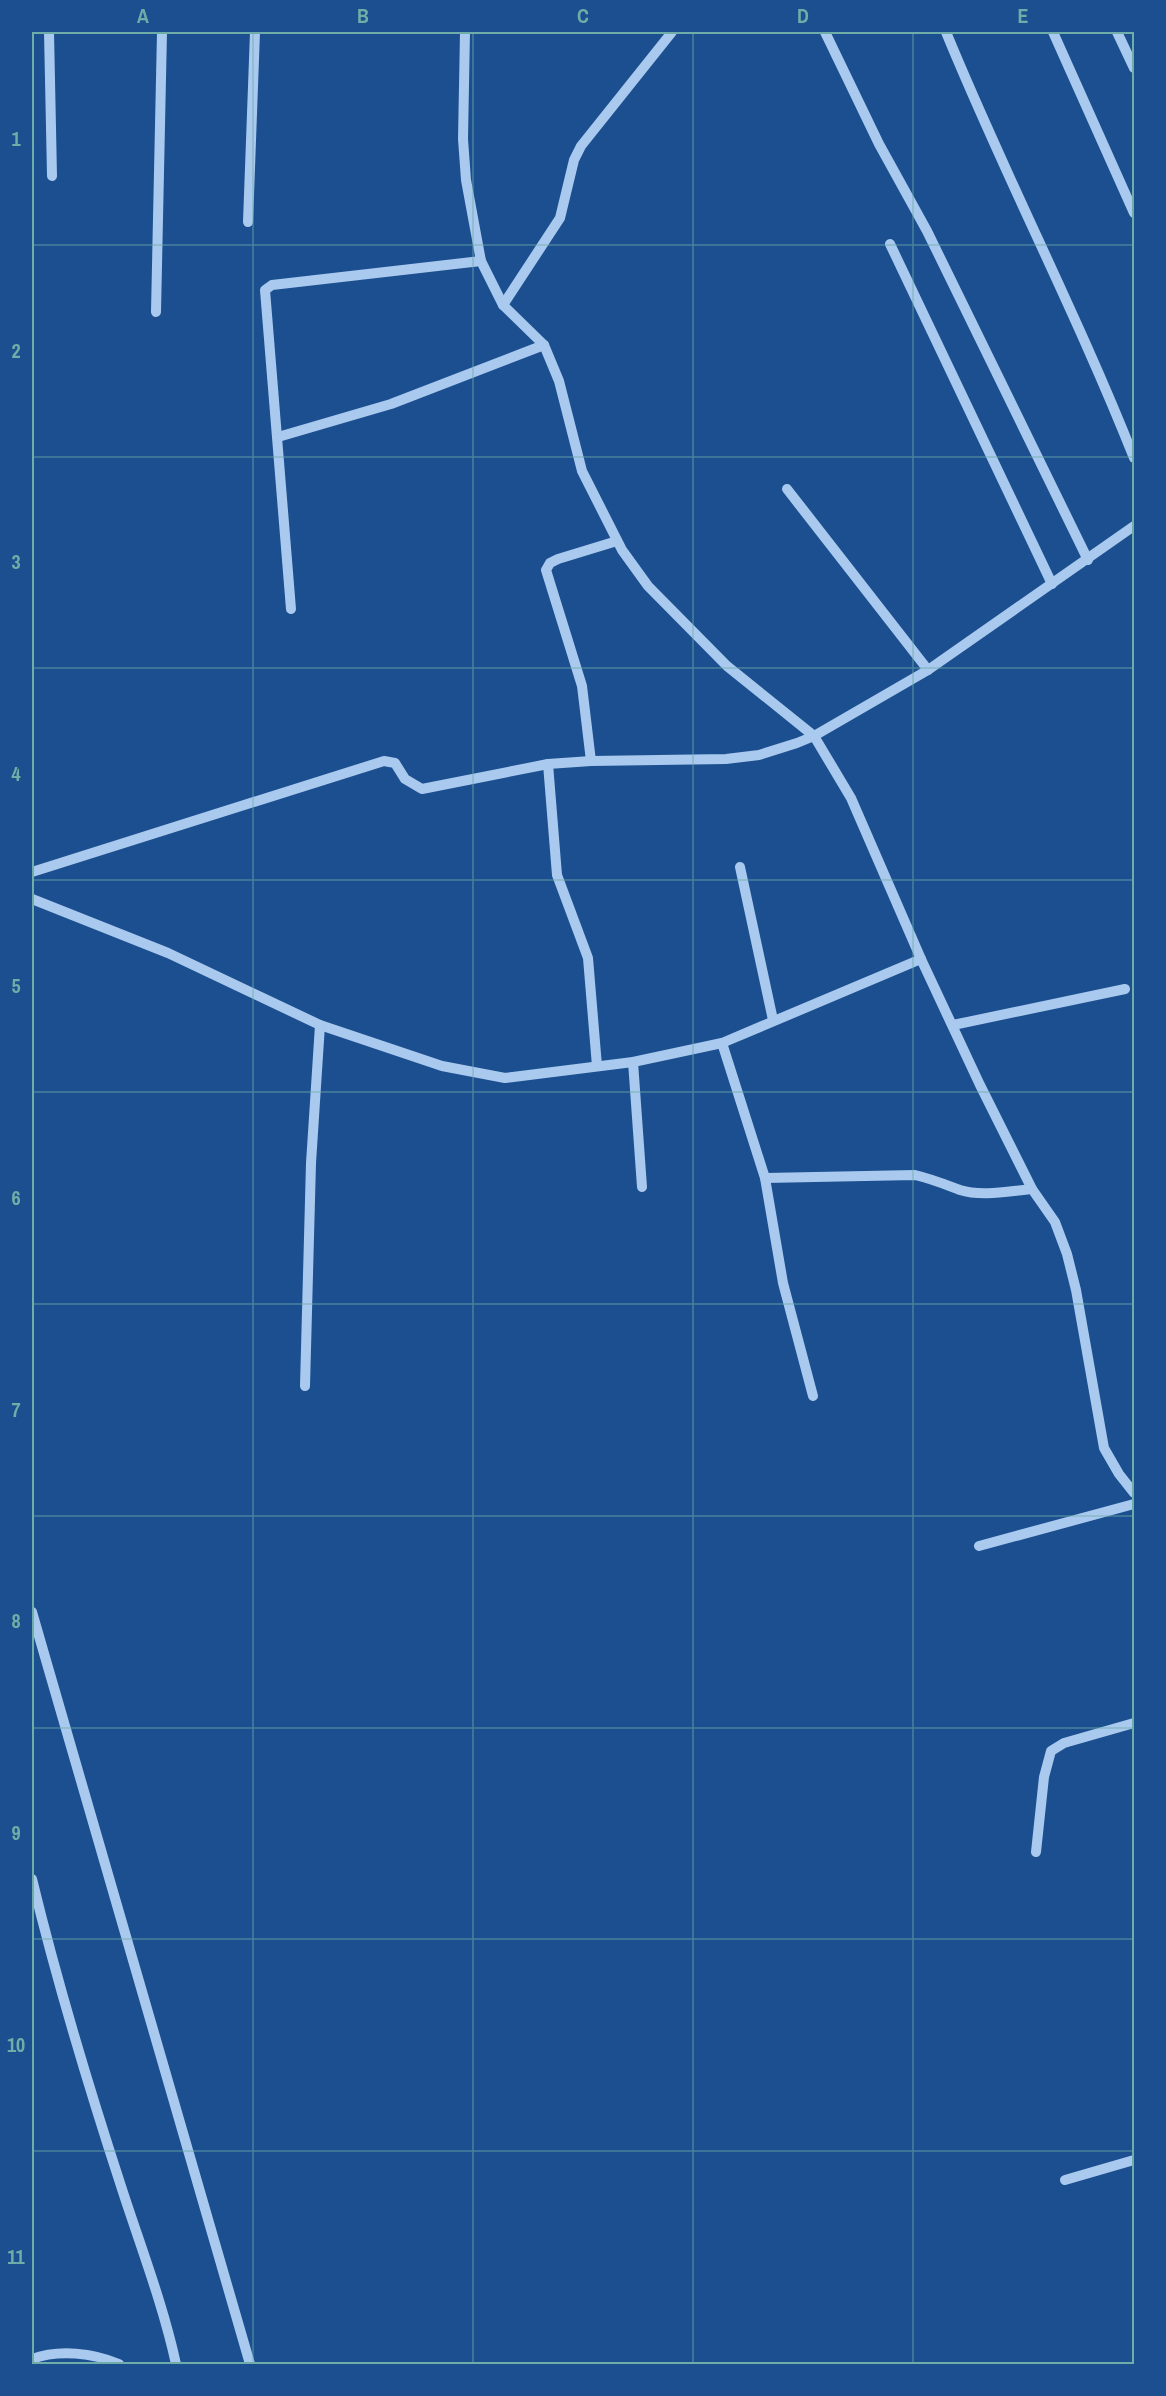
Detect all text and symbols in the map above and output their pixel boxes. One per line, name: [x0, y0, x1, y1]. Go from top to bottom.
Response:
text: A: [137, 2, 149, 29]
text: B: [357, 2, 369, 29]
text: C: [577, 2, 589, 29]
text: D: [797, 2, 809, 29]
text: E: [1018, 2, 1029, 29]
text: 1: [11, 125, 21, 152]
text: 2: [11, 337, 21, 364]
text: 3: [11, 548, 21, 575]
text: 4: [11, 760, 21, 787]
text: 5: [11, 972, 21, 999]
text: 6: [11, 1184, 21, 1211]
text: 7: [11, 1396, 21, 1423]
text: 8: [11, 1607, 21, 1634]
text: 9: [11, 1819, 21, 1846]
text: 10: [7, 2031, 25, 2058]
text: 11: [7, 2243, 26, 2270]

